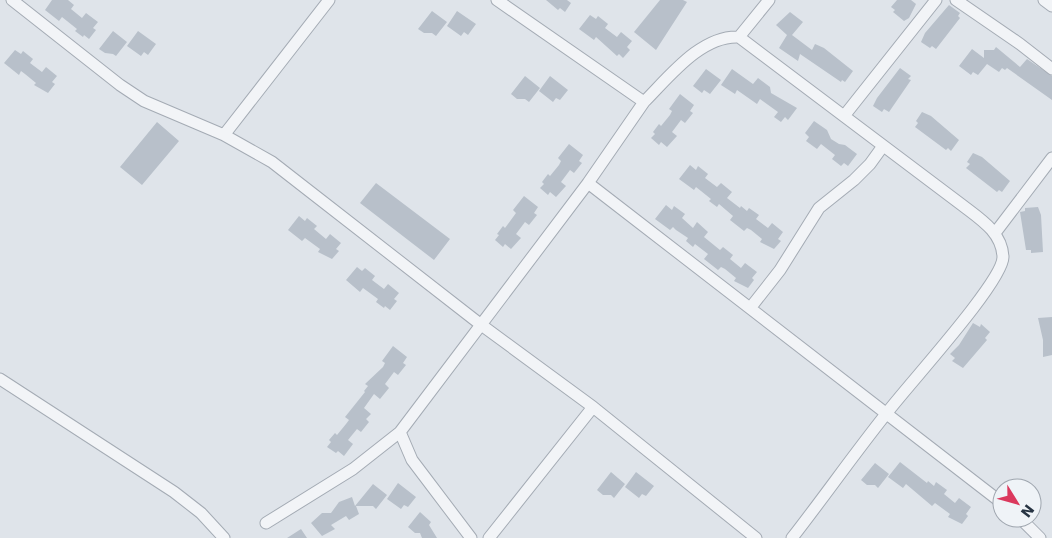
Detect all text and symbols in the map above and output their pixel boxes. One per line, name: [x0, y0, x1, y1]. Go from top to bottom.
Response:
north arrow: [992, 478, 1042, 528]
text: N: [1017, 501, 1037, 520]

